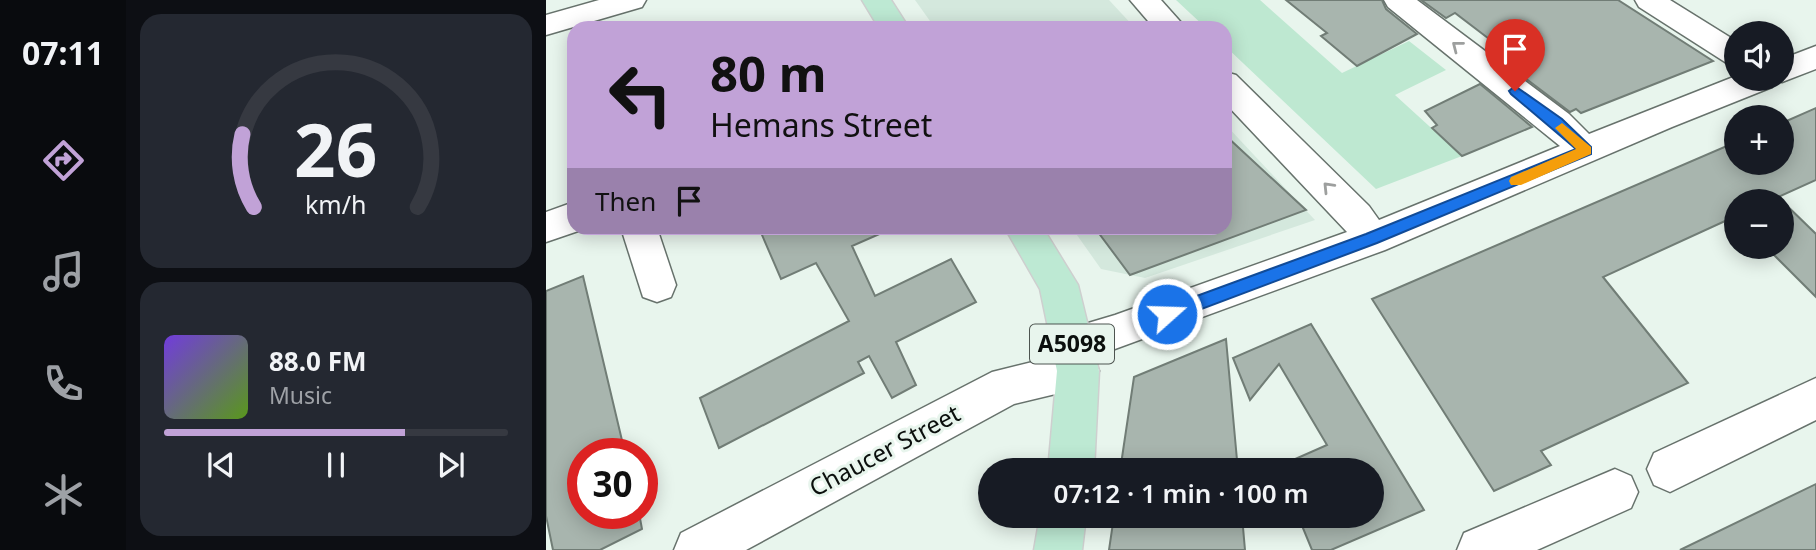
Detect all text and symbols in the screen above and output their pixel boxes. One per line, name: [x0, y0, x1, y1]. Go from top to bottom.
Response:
pin: [1485, 19, 1545, 91]
map controls: [1724, 21, 1794, 259]
button: sound: [1724, 21, 1794, 91]
icon: arrive: [1496, 30, 1534, 68]
text: 07:11: [22, 31, 104, 74]
text: 80 m: [710, 40, 827, 106]
one-way arrow: [1452, 42, 1465, 55]
icon: left: [595, 49, 686, 140]
text: 26: [294, 99, 378, 198]
text: Hemans Street: [710, 103, 932, 146]
button: +: [1724, 105, 1794, 175]
icon: directions: [39, 136, 88, 185]
icon: arrive: [670, 182, 708, 220]
text: Then: [595, 183, 656, 219]
one-way arrow: [1323, 183, 1336, 196]
text: km/h: [305, 187, 367, 221]
button: −: [1724, 189, 1794, 259]
icon: music: [39, 247, 88, 296]
position arrow: [1130, 277, 1204, 351]
road number: A5098: [1030, 324, 1114, 364]
text: 88.0 FM: [269, 343, 366, 379]
icon: phone: [39, 359, 88, 408]
text: Music: [269, 379, 332, 411]
street label: Chaucer Street: [803, 396, 966, 503]
speed limit sign: 30: [567, 438, 658, 529]
icon: previous: [202, 446, 240, 484]
icon: pause: [317, 446, 355, 484]
icon: next: [432, 446, 470, 484]
icon: climate: [39, 470, 88, 519]
text: 07:12 · 1 min · 100 m: [1054, 475, 1308, 511]

